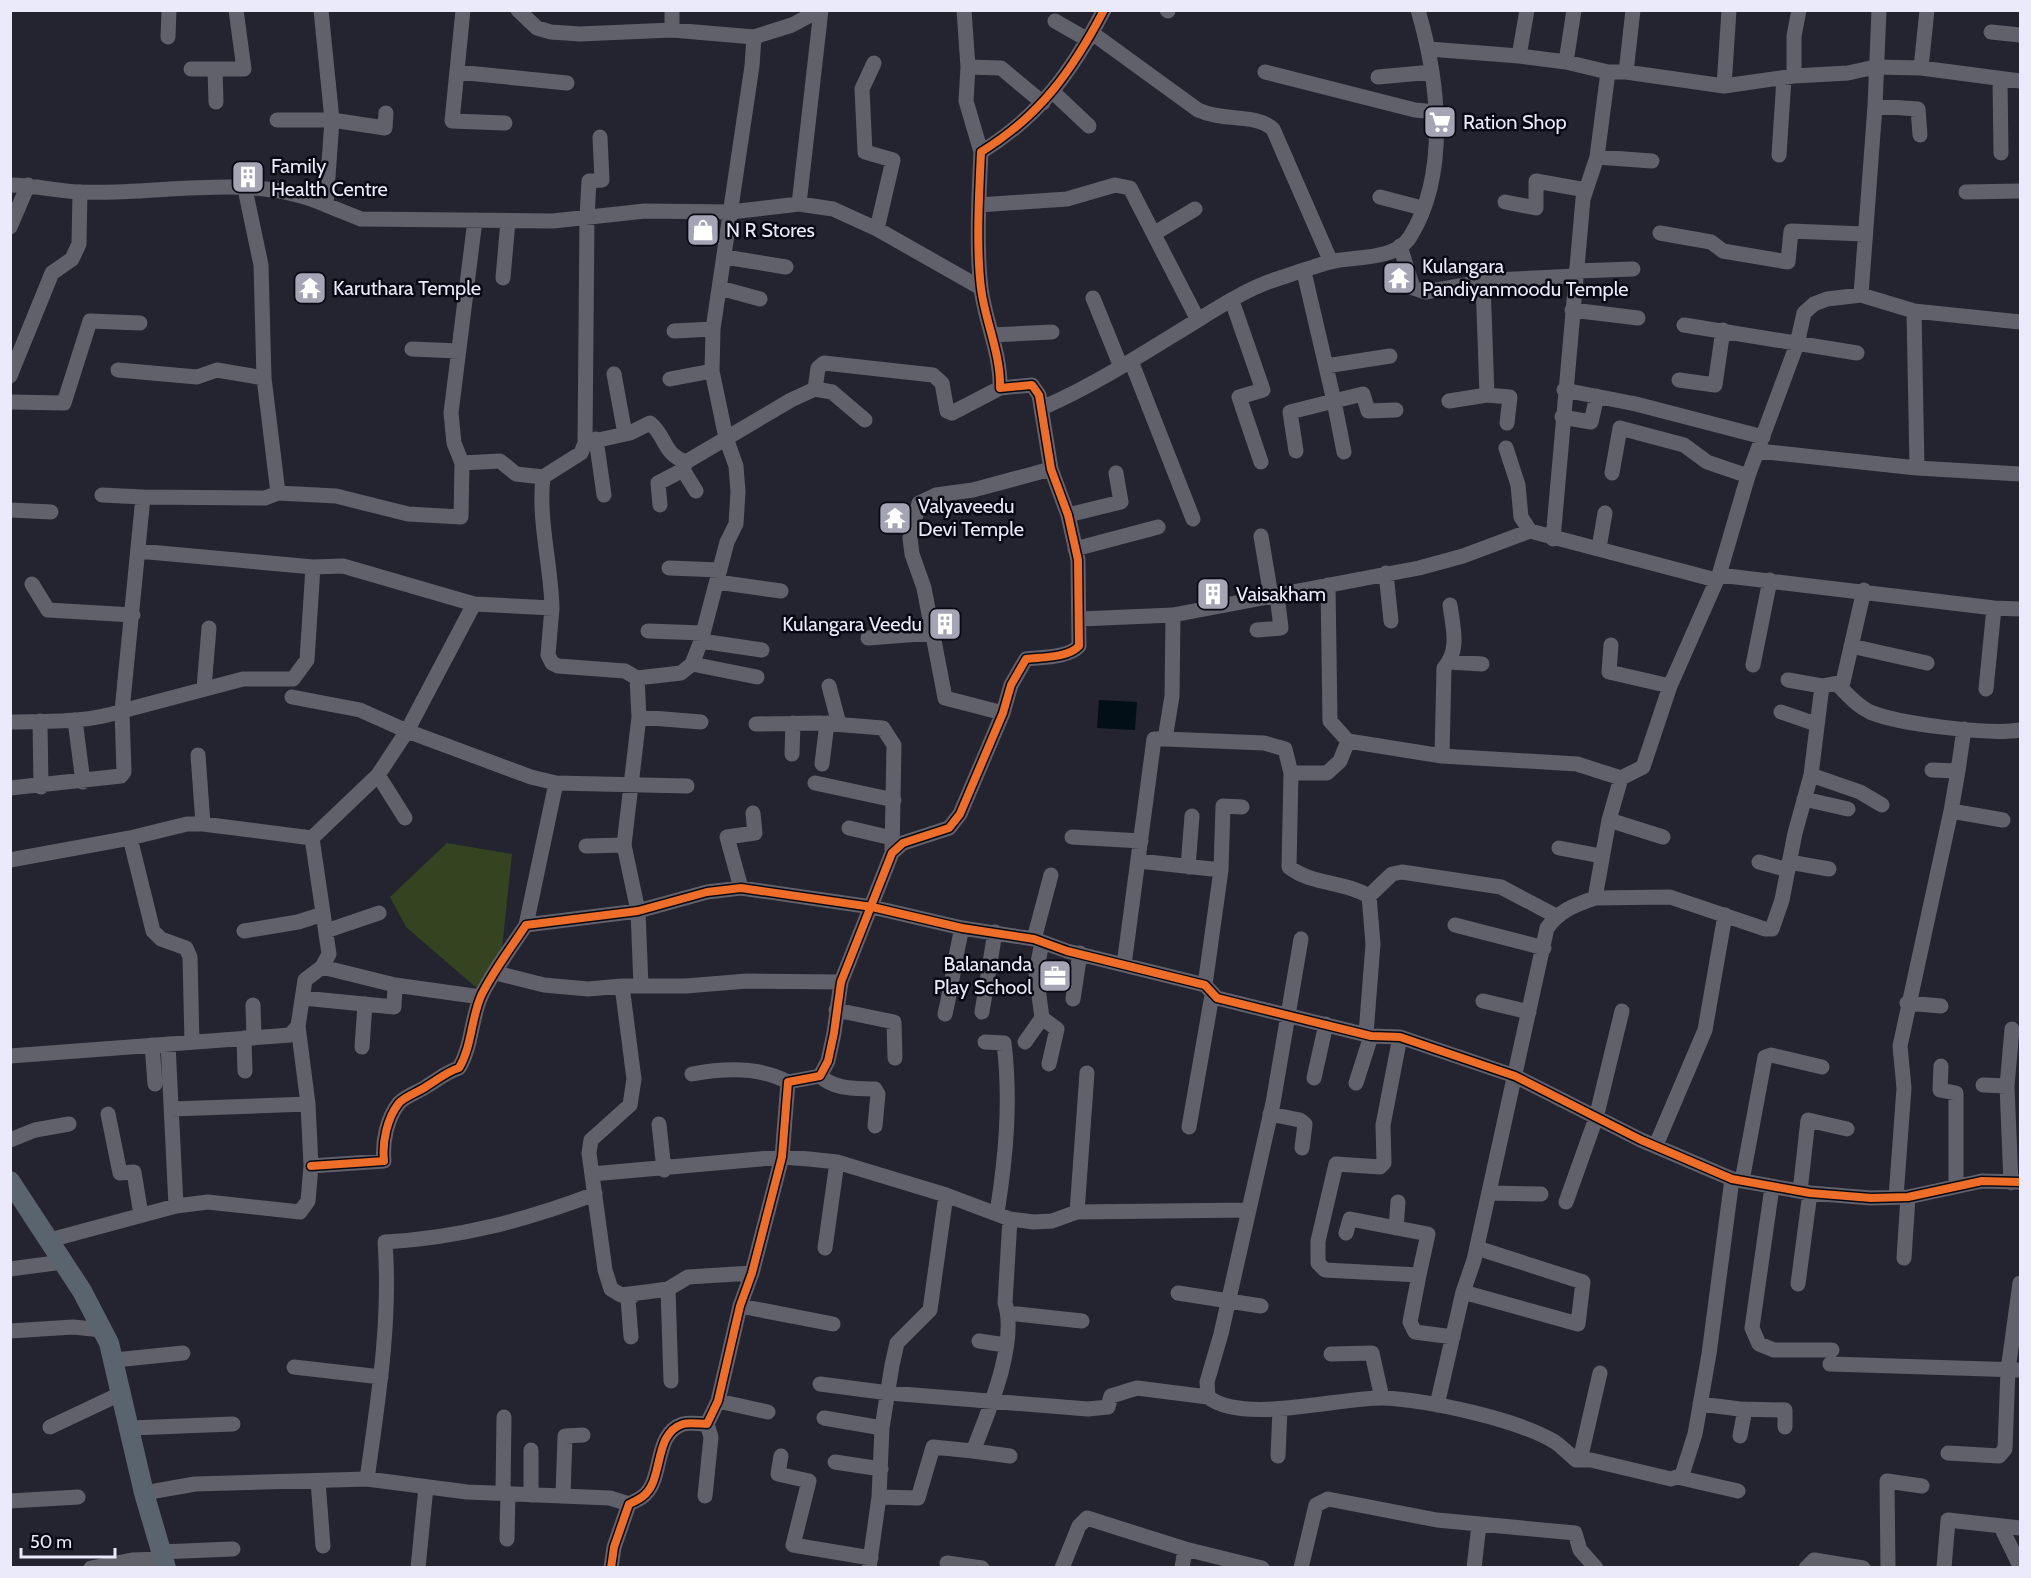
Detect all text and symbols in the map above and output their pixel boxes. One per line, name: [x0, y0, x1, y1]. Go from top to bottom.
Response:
supermarket icon: Ration Shop: [1422, 104, 1458, 140]
place label: Ration Shop: [1463, 110, 1567, 134]
place label: Family Health Centre: [271, 154, 388, 201]
building icon: Family Health Centre: [230, 159, 266, 195]
shop icon: N R Stores: [685, 212, 721, 248]
place label: N R Stores: [726, 218, 815, 242]
place label: Kulangara Pandiyanmoodu Temple: [1422, 254, 1629, 301]
temple icon: Kulangara Pandiyanmoodu Temple: [1381, 260, 1417, 296]
temple icon: Karuthara Temple: [292, 270, 328, 306]
place label: Karuthara Temple: [333, 276, 481, 300]
place label: Valyaveedu Devi Temple: [918, 494, 1024, 541]
temple icon: Valyaveedu Devi Temple: [877, 500, 913, 536]
building icon: Vaisakham: [1195, 576, 1231, 612]
place label: Vaisakham: [1236, 582, 1326, 606]
building icon: Kulangara Veedu: [927, 606, 963, 642]
place label: Kulangara Veedu: [782, 612, 922, 636]
place label: Balananda Play School: [934, 952, 1032, 999]
office icon: Balananda Play School: [1037, 958, 1073, 994]
scale bar: [21, 1521, 116, 1559]
text: 50 m: [30, 1531, 72, 1553]

